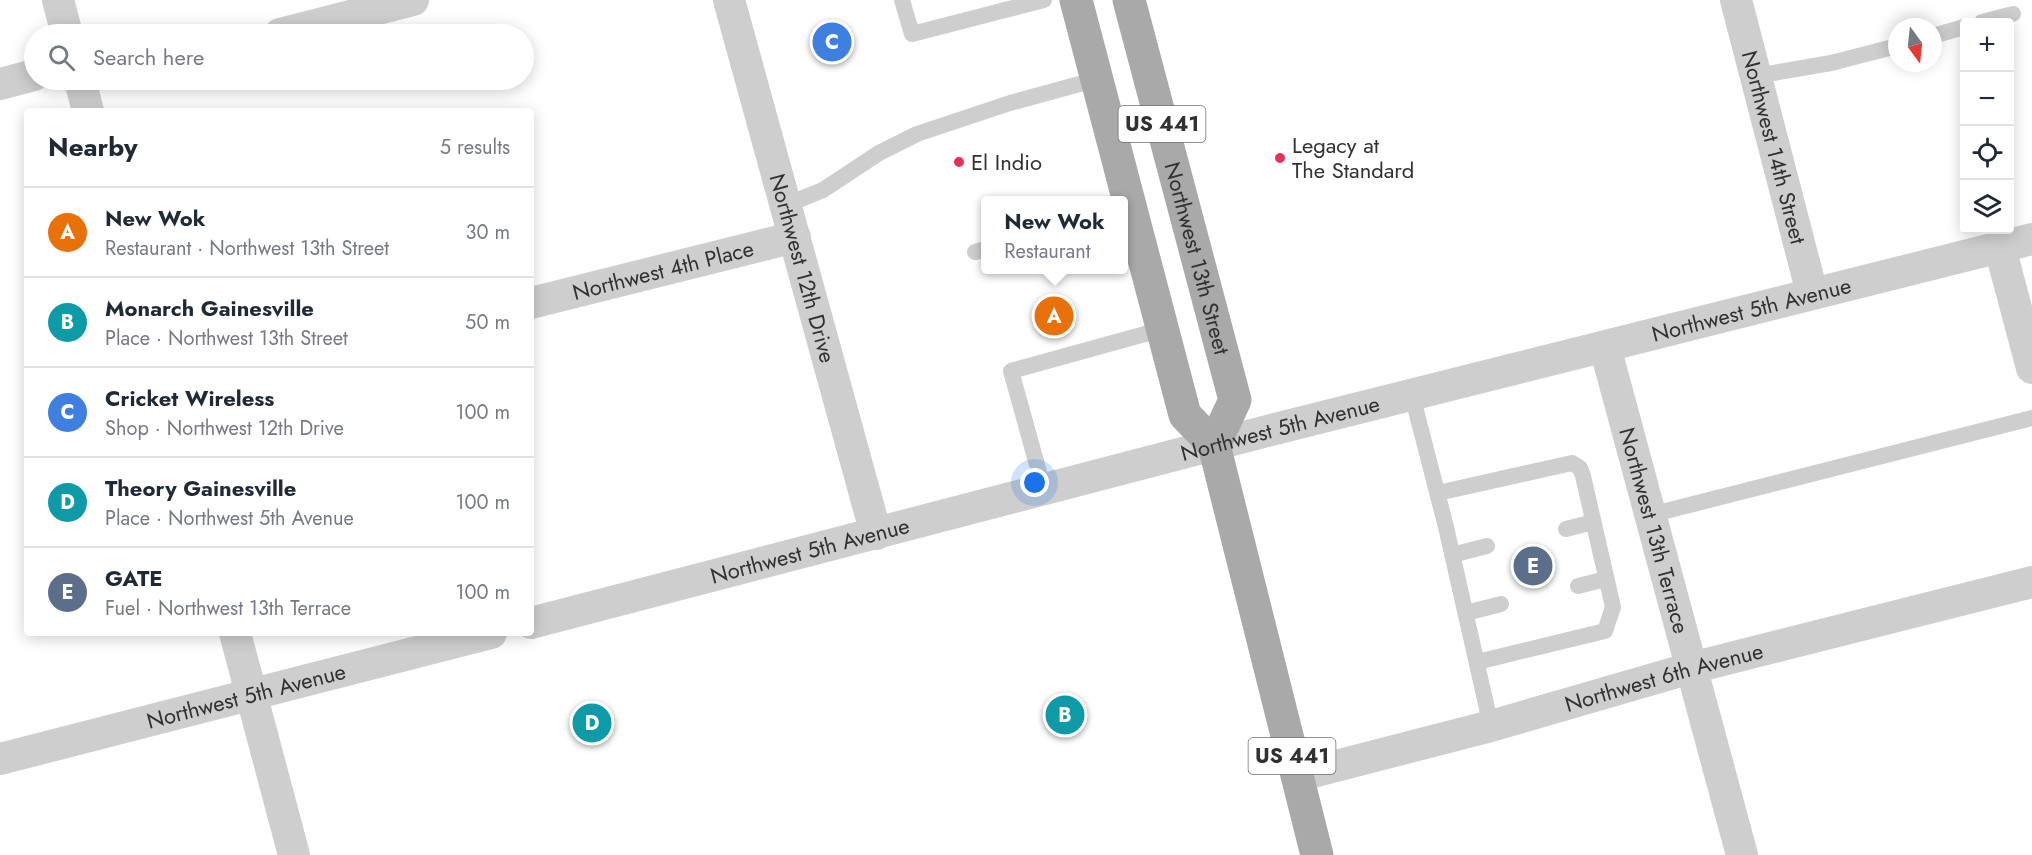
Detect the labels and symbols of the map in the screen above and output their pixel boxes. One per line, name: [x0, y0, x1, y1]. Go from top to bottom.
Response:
north arrow: [1888, 18, 1942, 72]
pin: C: [812, 20, 852, 64]
street label: Northwest 14th Street: [1734, 47, 1815, 248]
road number: US 441: [1118, 106, 1206, 142]
place label: Legacy at The Standard: [1292, 129, 1414, 186]
place label: El Indio: [971, 146, 1042, 178]
marker: Legacy at The Standard: [1273, 151, 1287, 165]
marker: El Indio: [952, 155, 966, 169]
street label: Northwest 13th Street: [1157, 158, 1238, 359]
street label: Northwest 12th Drive: [761, 170, 844, 366]
street label: Northwest 4th Place: [569, 232, 757, 308]
street label: Northwest 5th Avenue: [1648, 269, 1854, 350]
pin: A: [1034, 294, 1074, 338]
street label: Northwest 5th Avenue: [1177, 387, 1383, 469]
street label: Northwest 13th Terrace: [1611, 424, 1698, 637]
your location: [1020, 468, 1049, 497]
street label: Northwest 5th Avenue: [707, 509, 913, 592]
pin: E: [1514, 544, 1552, 588]
street label: Northwest 6th Avenue: [1561, 634, 1767, 720]
street label: Northwest 5th Avenue: [143, 655, 349, 737]
pin: B: [1046, 692, 1084, 738]
pin: D: [572, 700, 612, 746]
road number: US 441: [1248, 738, 1336, 774]

